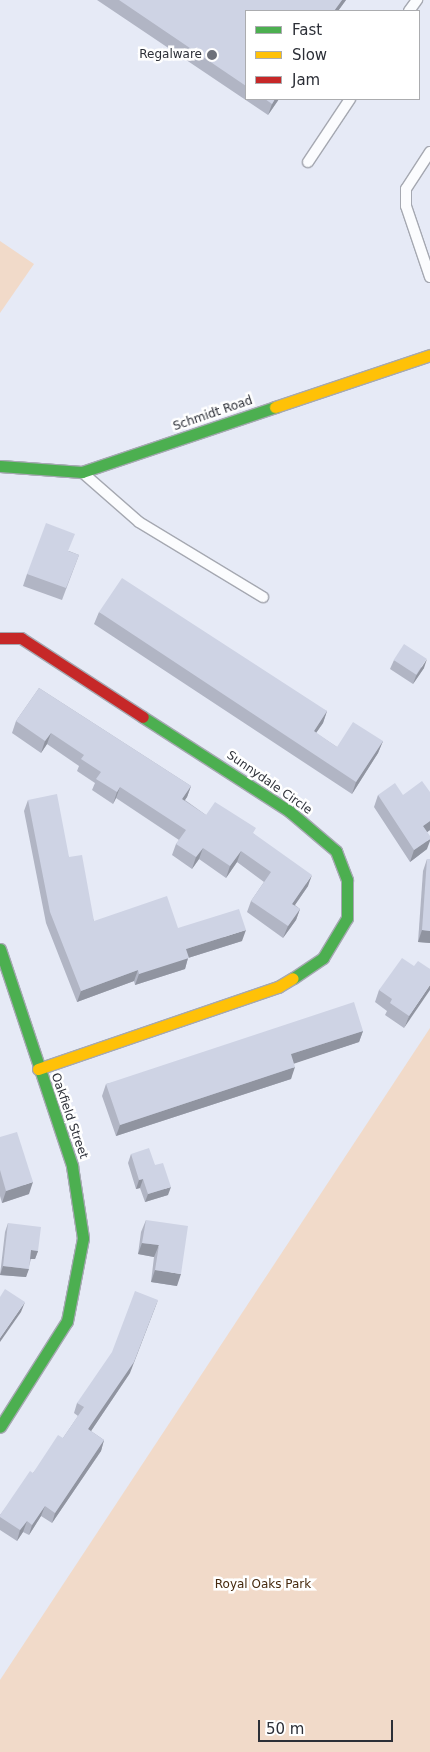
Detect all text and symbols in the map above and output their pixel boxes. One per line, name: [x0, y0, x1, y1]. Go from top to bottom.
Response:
legend: [245, 10, 420, 100]
text: Fast: [292, 21, 322, 39]
text: Slow: [292, 46, 327, 64]
place label: Regalware: [139, 48, 202, 62]
marker: Regalware: [206, 49, 218, 61]
text: Jam: [292, 71, 320, 89]
street label: Schmidt Road: [171, 394, 255, 434]
street label: Sunnydale Circle: [224, 748, 314, 818]
street label: Oakfield Street: [48, 1071, 90, 1161]
park label: Royal Oaks Park: [215, 1578, 311, 1592]
scale bar: [260, 1710, 395, 1742]
text: 50 m: [266, 1720, 304, 1738]

